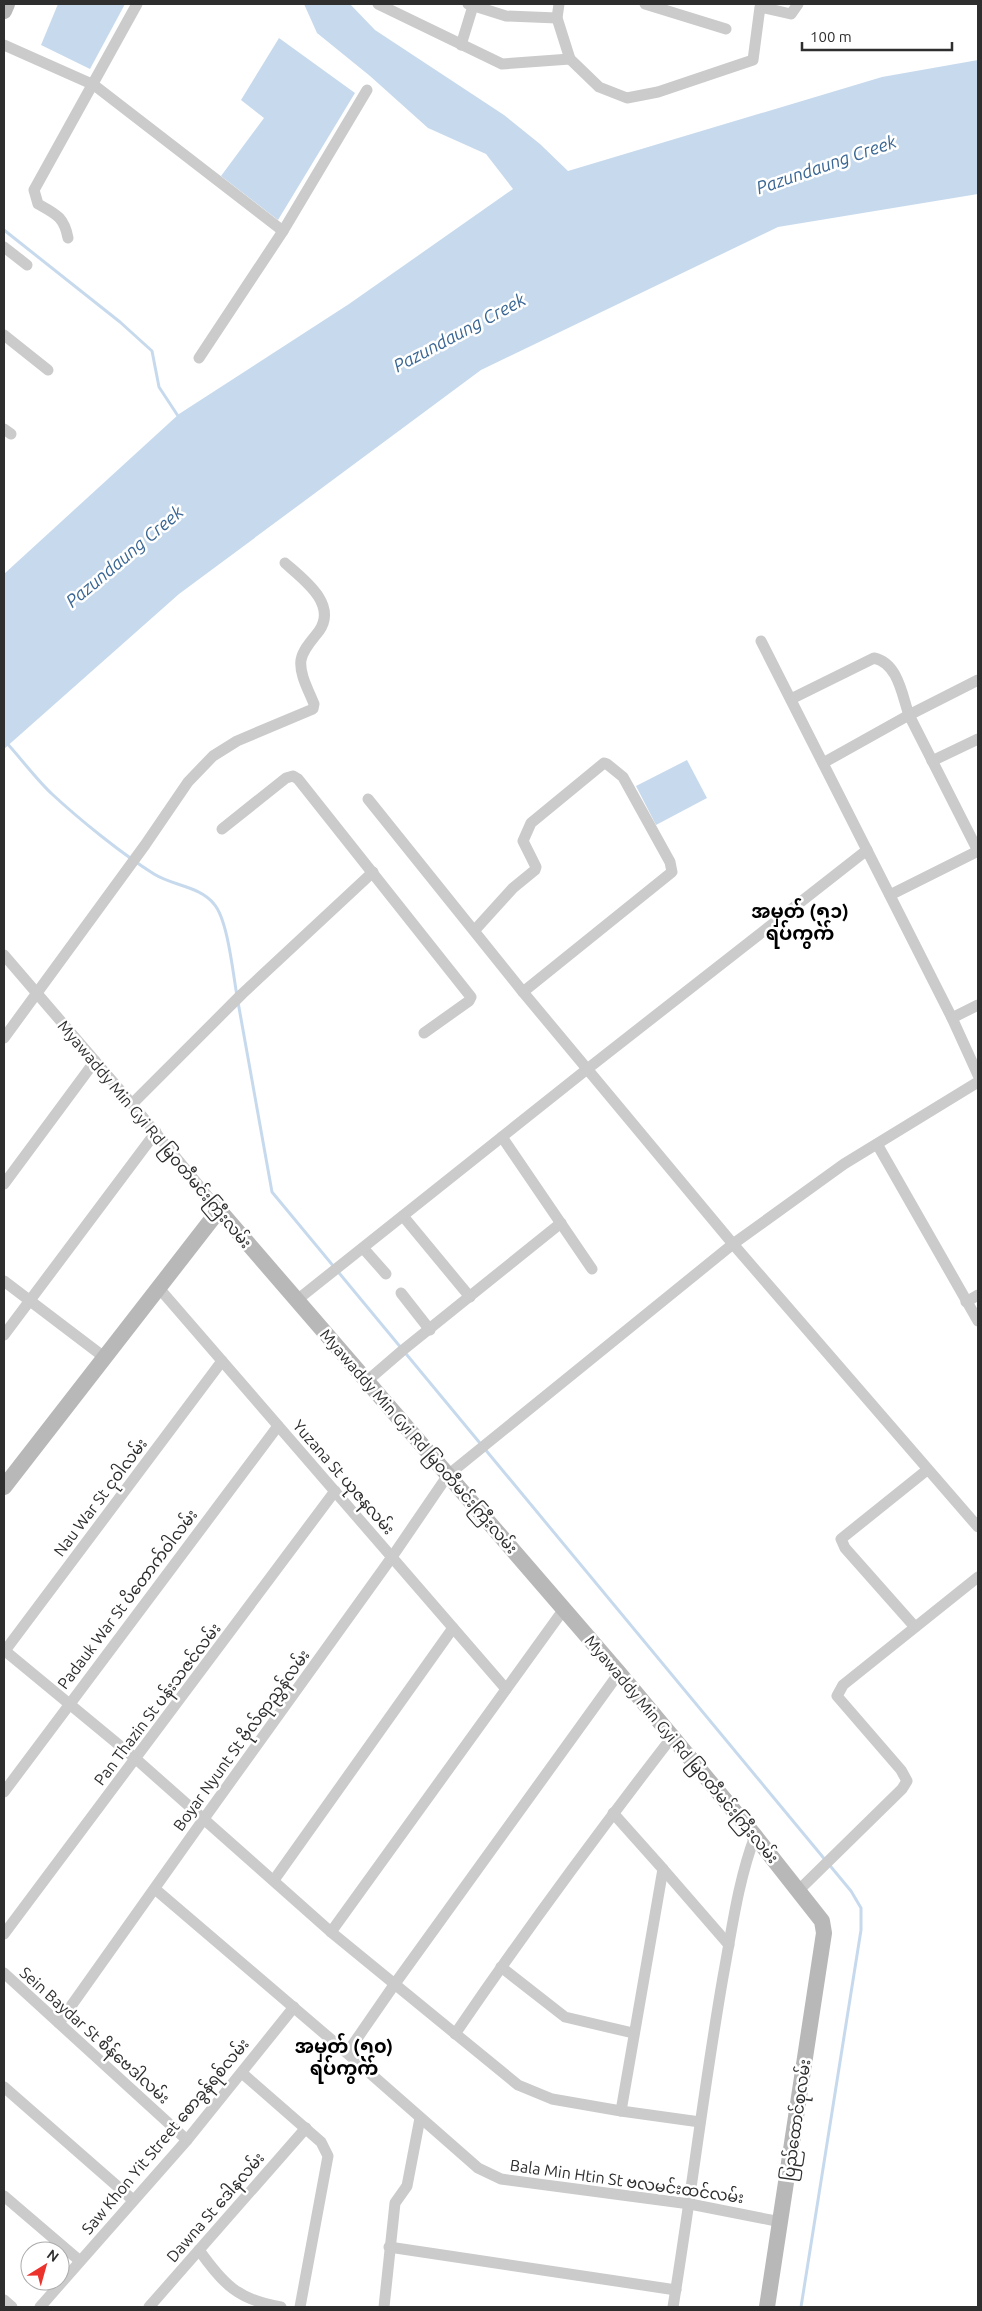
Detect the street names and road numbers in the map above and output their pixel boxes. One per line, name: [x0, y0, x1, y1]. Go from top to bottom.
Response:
street label: Myawaddy Min Gyi Rd မြဝတီမင်းကြီးလမ်း: [51, 1015, 257, 1255]
street label: Myawaddy Min Gyi Rd မြဝတီမင်းကြီးလမ်း: [313, 1324, 523, 1560]
street label: Yuzana St ယုဇနလမ်း: [285, 1415, 400, 1542]
street label: Nau War St ငုဝါလမ်း: [48, 1433, 155, 1563]
street label: Padauk War St ပိတောက်ဝါလမ်း: [52, 1504, 200, 1692]
street label: Pan Thazin St ပန်းသဇင်လမ်း: [89, 1618, 228, 1792]
street label: Myawaddy Min Gyi Rd မြဝတီမင်းကြီးလမ်း: [578, 1630, 784, 1870]
street label: Boyar Nyunt St ဗိုလ်ရာညွှန်လမ်း: [168, 1645, 318, 1837]
street label: Sein Baydar St စိန်ဗေဒါလမ်း: [13, 1962, 175, 2111]
street label: Saw Khon Yit Street စောခွန်ရစ်လမ်း: [76, 2033, 256, 2241]
street label: ပြည်ထောင်စုလမ်း: [777, 2058, 819, 2183]
street label: Dawna St ဒေါနလမ်း: [161, 2147, 271, 2269]
street label: Bala Min Htin St ဗလမင်းထင်လမ်း: [509, 2154, 745, 2206]

